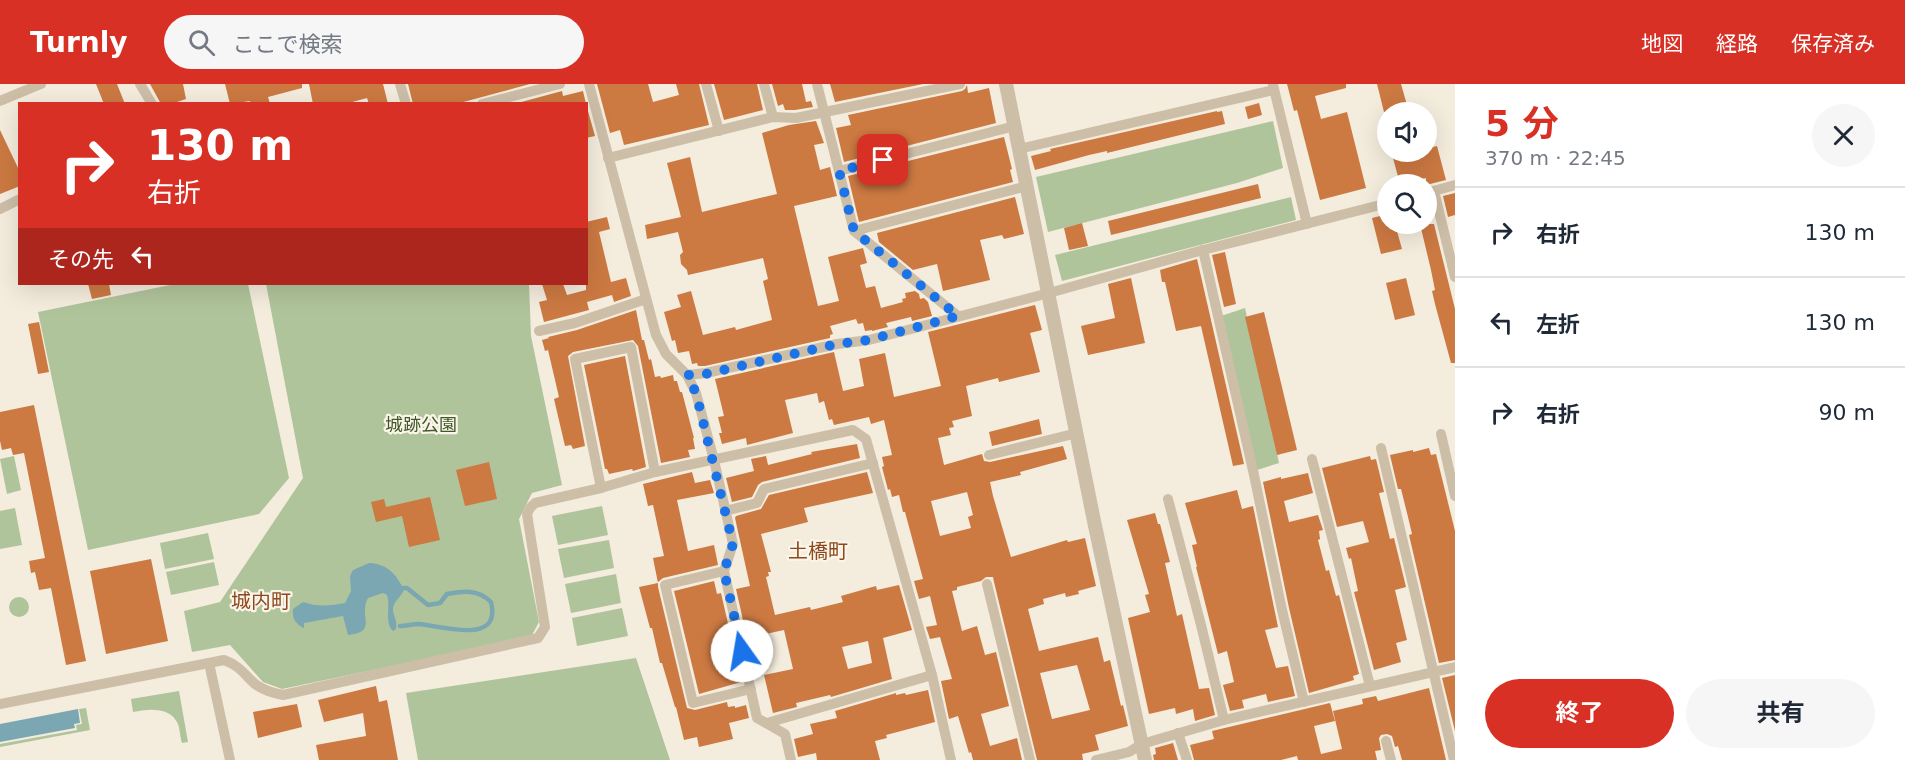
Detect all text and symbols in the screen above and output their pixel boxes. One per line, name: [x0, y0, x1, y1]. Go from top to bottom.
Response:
search box: [164, 15, 584, 69]
text: Turnly: [30, 26, 128, 59]
icon: search: [185, 26, 218, 59]
text: ここで検索: [233, 32, 343, 57]
text: 地図: [1641, 32, 1683, 56]
text: 経路: [1716, 32, 1758, 56]
text: 保存済み: [1791, 32, 1875, 56]
map controls: [1377, 102, 1437, 234]
button: sound: [1377, 102, 1437, 162]
text: 5 分: [1485, 103, 1559, 144]
button: close: [1812, 104, 1875, 167]
text: 130 m: [147, 121, 293, 170]
icon: right: [48, 126, 126, 204]
pin: [857, 134, 908, 185]
icon: arrive: [866, 143, 899, 176]
text: 370 m · 22:45: [1485, 146, 1626, 170]
button: search: [1377, 174, 1437, 234]
text: 右折: [147, 177, 201, 208]
icon: right: [1485, 216, 1518, 249]
text: 130 m: [1805, 220, 1875, 245]
text: 右折: [1536, 222, 1580, 247]
icon: left: [126, 240, 159, 273]
text: その先: [48, 247, 114, 272]
icon: left: [1485, 306, 1518, 339]
text: 130 m: [1805, 310, 1875, 335]
text: 左折: [1536, 312, 1580, 337]
icon: right: [1485, 396, 1518, 429]
text: 90 m: [1819, 400, 1875, 425]
text: 右折: [1536, 402, 1580, 427]
park label: 城跡公園: [385, 414, 457, 435]
district label: 土橋町: [788, 539, 848, 563]
district label: 城内町: [231, 589, 291, 613]
position arrow: [710, 619, 774, 683]
button: 終了: [1485, 679, 1674, 748]
button: 共有: [1686, 679, 1875, 748]

